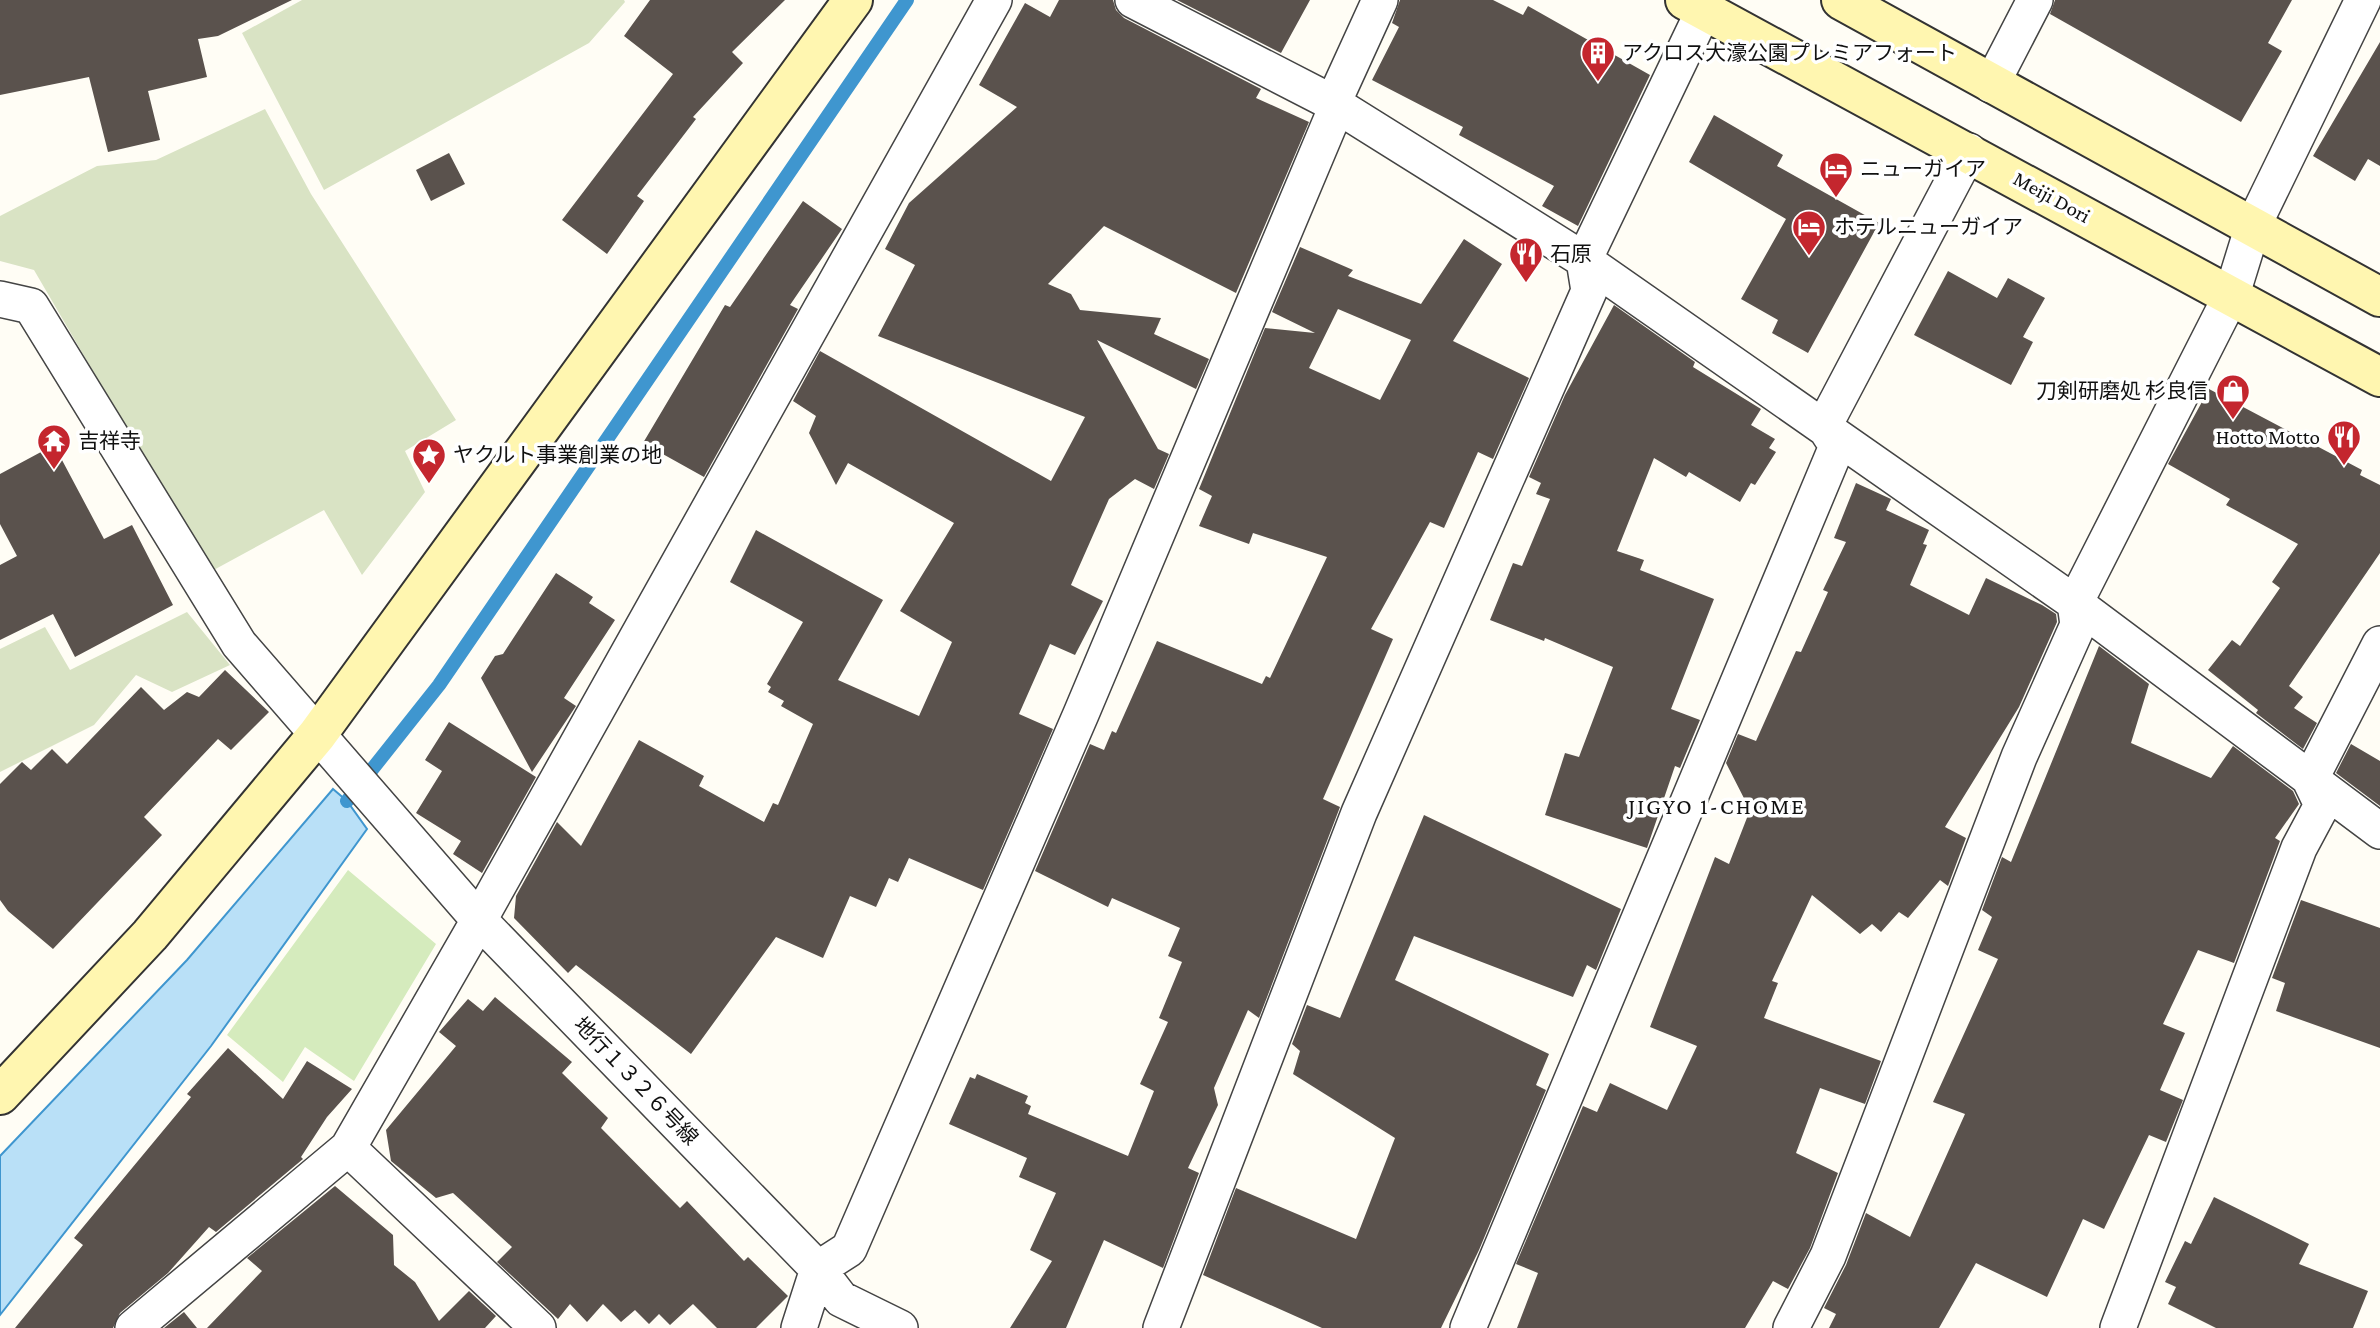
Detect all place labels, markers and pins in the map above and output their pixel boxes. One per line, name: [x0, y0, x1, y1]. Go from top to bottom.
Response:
building icon: アクロス大濠公園プレミアフォート: [1579, 34, 1617, 83]
place label: アクロス大濠公園プレミアフォート: [1622, 41, 1957, 65]
hotel icon: ニューガイア: [1817, 150, 1855, 199]
place label: ニューガイア: [1860, 157, 1986, 181]
hotel icon: ホテルニューガイア: [1790, 208, 1828, 257]
place label: ホテルニューガイア: [1834, 215, 2023, 239]
restaurant icon: 石原: [1507, 235, 1545, 284]
place label: 石原: [1550, 242, 1592, 266]
shop icon: 刀剣研磨処 杉良信: [2214, 372, 2252, 421]
place label: 刀剣研磨処 杉良信: [2036, 379, 2208, 403]
restaurant icon: Hotto Motto: [2325, 418, 2363, 467]
temple icon: 吉祥寺: [35, 422, 73, 471]
place label: Hotto Motto: [2216, 425, 2320, 449]
place label: 吉祥寺: [78, 429, 141, 453]
place icon: ヤクルト事業創業の地: [410, 436, 448, 485]
place label: ヤクルト事業創業の地: [453, 443, 662, 467]

